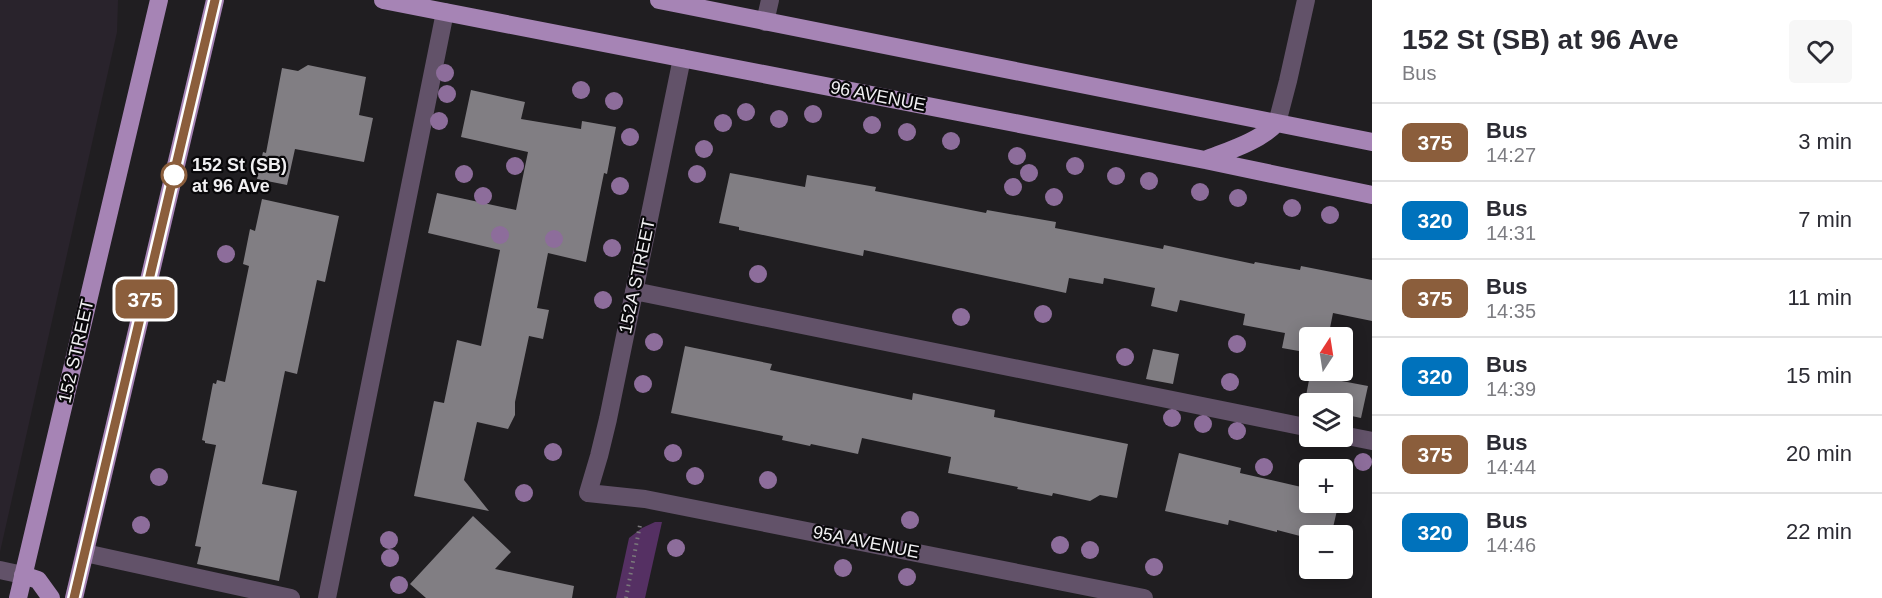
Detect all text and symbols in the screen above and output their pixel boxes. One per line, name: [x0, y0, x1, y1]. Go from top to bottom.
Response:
button: heart: [1789, 20, 1852, 83]
text: 152 St (SB) at 96 Ave: [1402, 24, 1679, 55]
text: Bus: [1402, 62, 1436, 84]
street label: 96 AVENUE: [829, 77, 927, 115]
text: Bus: [1486, 118, 1528, 143]
text: 3 min: [1798, 129, 1852, 154]
text: 375: [1417, 131, 1453, 154]
text: 14:27: [1486, 144, 1536, 166]
place label: 152 St (SB) at 96 Ave: [192, 155, 287, 196]
marker: 152 St (SB) at 96 Ave: [161, 162, 187, 188]
text: Bus: [1486, 196, 1528, 221]
text: 7 min: [1798, 207, 1852, 232]
text: 320: [1417, 209, 1453, 232]
street label: 152A STREET: [615, 217, 659, 335]
text: 14:31: [1486, 222, 1536, 244]
text: Bus: [1486, 274, 1528, 299]
line badge: 375: [110, 280, 180, 318]
text: 11 min: [1788, 285, 1852, 310]
text: 375: [1417, 287, 1453, 310]
text: 375: [127, 288, 163, 311]
street label: 152 STREET: [54, 297, 98, 405]
text: 14:35: [1486, 300, 1536, 322]
north arrow: [1299, 327, 1353, 381]
map controls: [1299, 327, 1353, 579]
text: Bus: [1486, 352, 1528, 377]
text: 15 min: [1786, 363, 1852, 388]
text: 320: [1417, 365, 1453, 388]
text: 14:39: [1486, 378, 1536, 400]
button: layers: [1299, 393, 1353, 447]
text: Bus: [1486, 430, 1528, 455]
text: 20 min: [1786, 441, 1852, 466]
text: 375: [1417, 443, 1453, 466]
text: 14:44: [1486, 456, 1536, 478]
button: +: [1299, 459, 1353, 513]
text: Bus: [1486, 508, 1528, 533]
text: 22 min: [1786, 519, 1852, 544]
text: 320: [1417, 521, 1453, 544]
street label: 95A AVENUE: [811, 522, 921, 562]
button: −: [1299, 525, 1353, 579]
text: 14:46: [1486, 534, 1536, 556]

